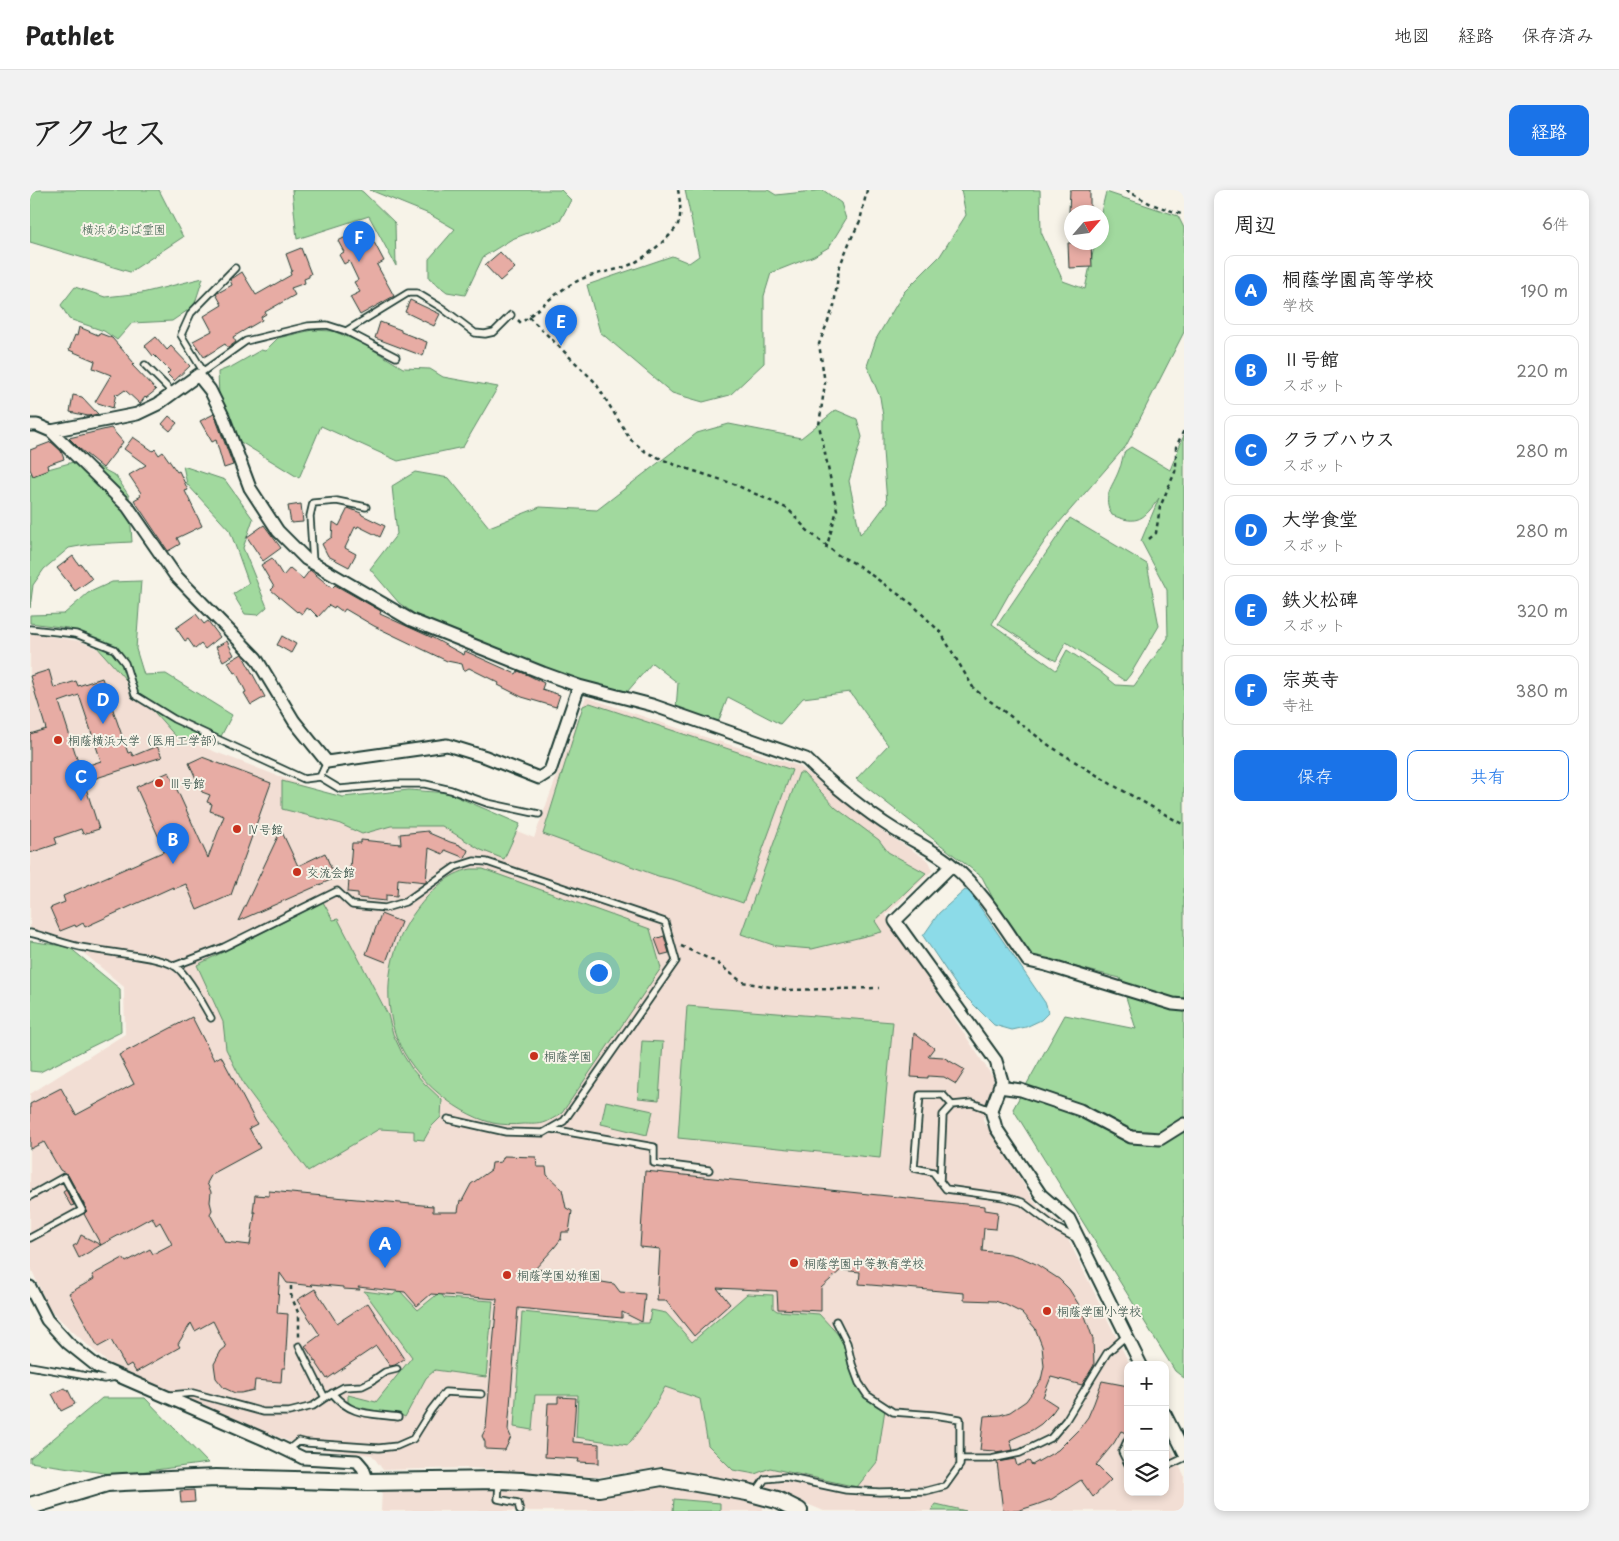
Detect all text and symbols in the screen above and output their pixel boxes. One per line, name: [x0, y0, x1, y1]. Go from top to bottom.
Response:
text: Pathlet: [25, 17, 115, 53]
text: 地図: [1394, 21, 1430, 48]
text: 経路: [1458, 21, 1494, 48]
text: 保存済み: [1522, 21, 1594, 48]
text: アクセス: [30, 104, 168, 157]
button: 経路: [1509, 105, 1589, 156]
north arrow: [1064, 205, 1109, 250]
text: 周辺: [1234, 207, 1276, 239]
text: 6件: [1542, 211, 1569, 235]
park label: 横浜あおば霊園: [82, 220, 166, 238]
pin: F: [343, 221, 375, 262]
text: 桐蔭学園高等学校: [1282, 264, 1434, 292]
text: A: [1245, 278, 1257, 302]
text: 190 m: [1520, 278, 1568, 302]
text: 学校: [1282, 292, 1314, 316]
pin: E: [545, 305, 577, 346]
text: Ⅱ号館: [1282, 344, 1339, 372]
text: B: [1246, 358, 1256, 382]
text: 220 m: [1517, 358, 1568, 382]
text: スポット: [1282, 372, 1346, 396]
text: クラブハウス: [1282, 424, 1395, 452]
text: C: [1245, 438, 1257, 462]
text: 280 m: [1516, 438, 1568, 462]
text: スポット: [1282, 452, 1346, 476]
text: 大学食堂: [1282, 504, 1358, 532]
text: D: [1245, 518, 1257, 542]
text: 280 m: [1516, 518, 1568, 542]
text: スポット: [1282, 532, 1346, 556]
text: 鉄火松碑: [1282, 584, 1358, 612]
text: E: [1246, 598, 1256, 622]
text: 320 m: [1517, 598, 1568, 622]
text: スポット: [1282, 612, 1346, 636]
text: 宗英寺: [1282, 664, 1339, 692]
text: F: [1246, 678, 1256, 702]
text: 380 m: [1516, 678, 1568, 702]
pin: D: [87, 683, 119, 724]
text: 寺社: [1282, 692, 1314, 716]
place label: 桐蔭横浜大学（医用工学部）: [68, 731, 224, 749]
marker: 桐蔭横浜大学（医用工学部）: [52, 734, 64, 746]
button: 保存: [1234, 750, 1397, 801]
button: 共有: [1407, 750, 1569, 801]
pin: C: [65, 760, 97, 801]
place label: Ⅲ号館: [169, 774, 205, 792]
marker: Ⅲ号館: [153, 777, 165, 789]
place label: Ⅳ号館: [247, 820, 283, 838]
pin: B: [157, 823, 189, 864]
marker: Ⅳ号館: [231, 823, 243, 835]
place label: 交流会館: [307, 863, 355, 881]
marker: 交流会館: [291, 866, 303, 878]
your location: [586, 960, 612, 986]
place label: 桐蔭学園: [544, 1047, 592, 1065]
marker: 桐蔭学園: [528, 1050, 540, 1062]
pin: A: [369, 1227, 401, 1268]
place label: 桐蔭学園中等教育学校: [804, 1254, 924, 1272]
marker: 桐蔭学園中等教育学校: [788, 1257, 800, 1269]
place label: 桐蔭学園幼稚園: [517, 1266, 601, 1284]
marker: 桐蔭学園幼稚園: [501, 1269, 513, 1281]
place label: 桐蔭学園小学校: [1057, 1302, 1141, 1320]
marker: 桐蔭学園小学校: [1041, 1305, 1053, 1317]
map controls: [1124, 1361, 1169, 1496]
button: +: [1124, 1361, 1169, 1406]
button: −: [1124, 1406, 1169, 1451]
button: layers: [1124, 1451, 1169, 1496]

